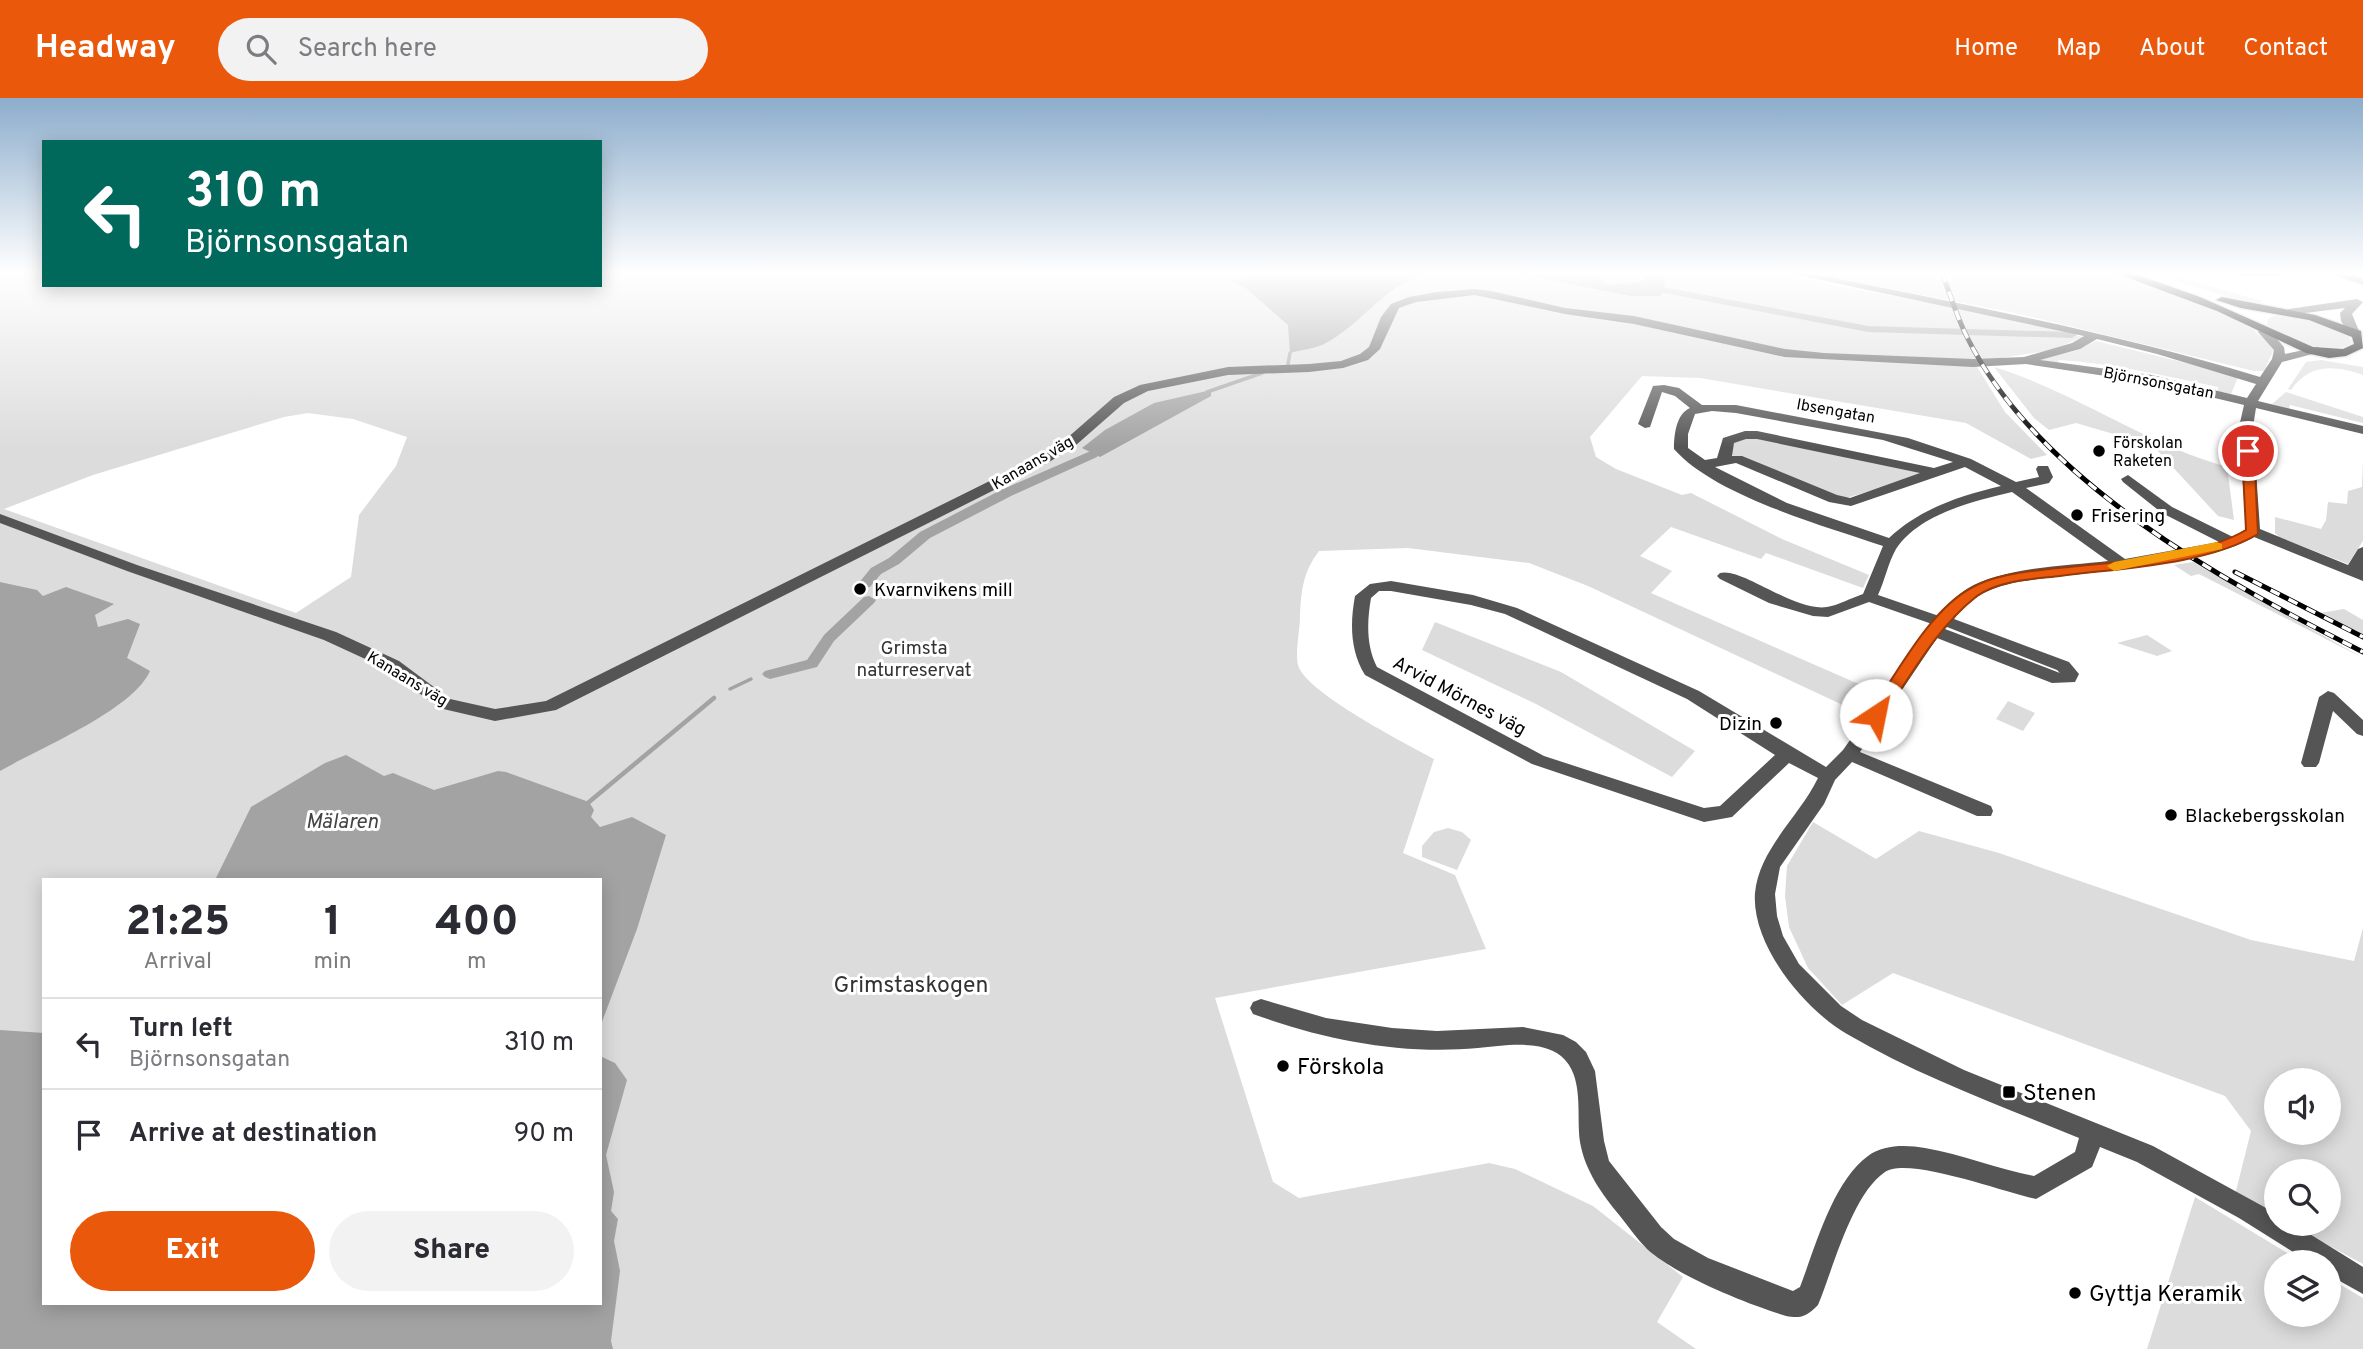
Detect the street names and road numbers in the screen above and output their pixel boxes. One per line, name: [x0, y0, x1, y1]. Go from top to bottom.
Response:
street label: Björnsonsgatan: [2102, 363, 2216, 404]
street label: Ibsengatan: [1795, 395, 1877, 429]
street label: Kanaans väg: [989, 432, 1077, 495]
street label: Kanaans väg: [363, 648, 451, 712]
street label: Arvid Mörnes väg: [1388, 651, 1530, 742]

